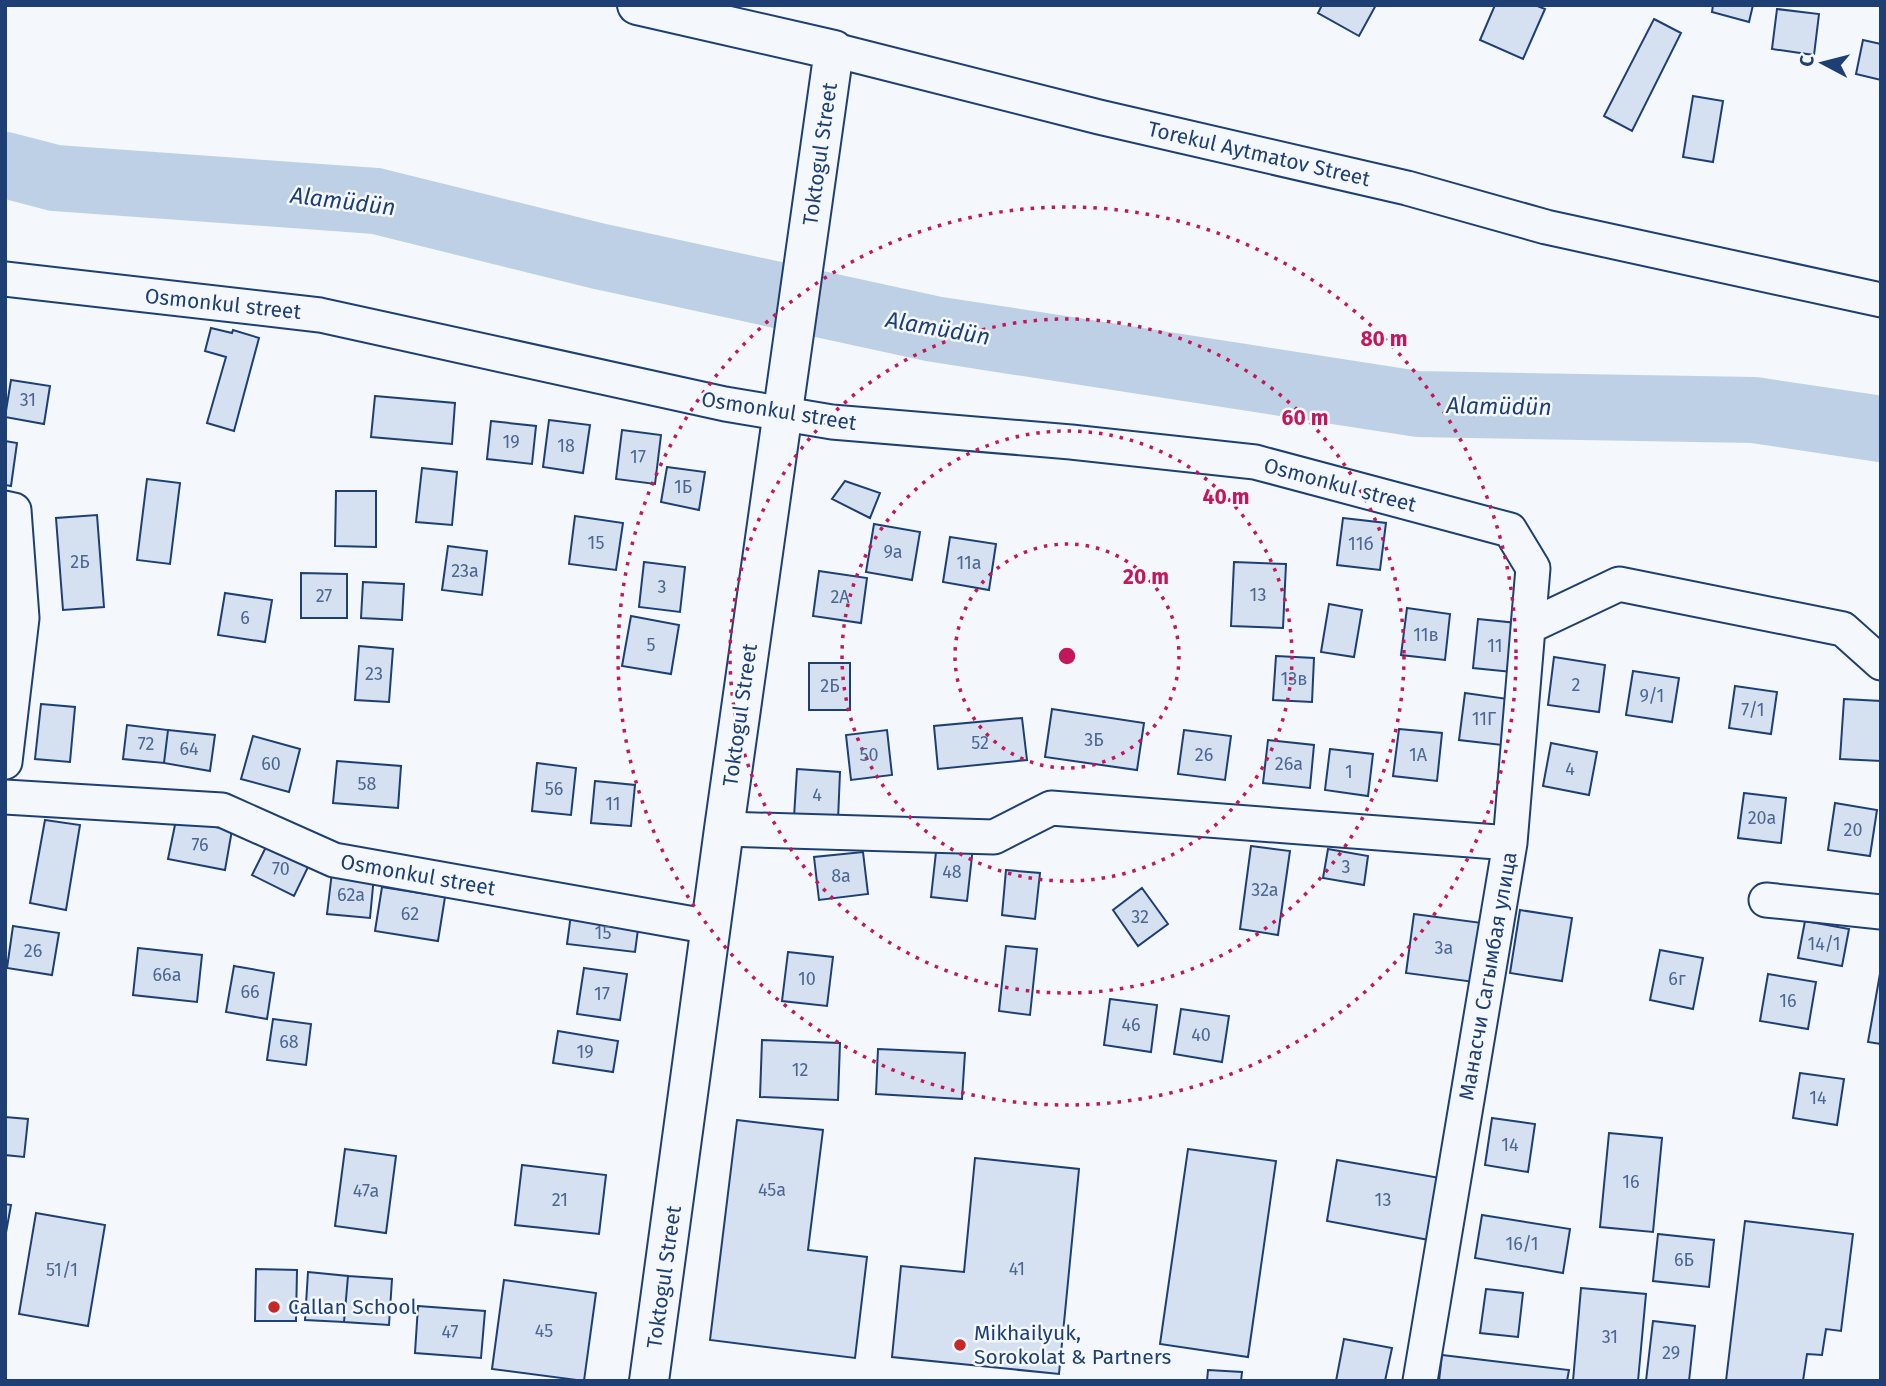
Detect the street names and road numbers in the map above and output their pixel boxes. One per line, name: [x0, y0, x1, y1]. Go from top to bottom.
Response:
street label: Toktogul Street: [797, 81, 843, 227]
street label: Torekul Aytmatov Street: [1145, 116, 1373, 192]
street label: Osmonkul street: [144, 283, 303, 325]
street label: Osmonkul street: [700, 386, 859, 436]
street label: Osmonkul street: [1261, 452, 1419, 518]
street label: Toktogul Street: [717, 642, 763, 788]
street label: Osmonkul street: [339, 849, 498, 901]
street label: Манасчи Сагымбая улица: [1453, 850, 1523, 1102]
street label: Toktogul Street: [641, 1204, 687, 1350]

